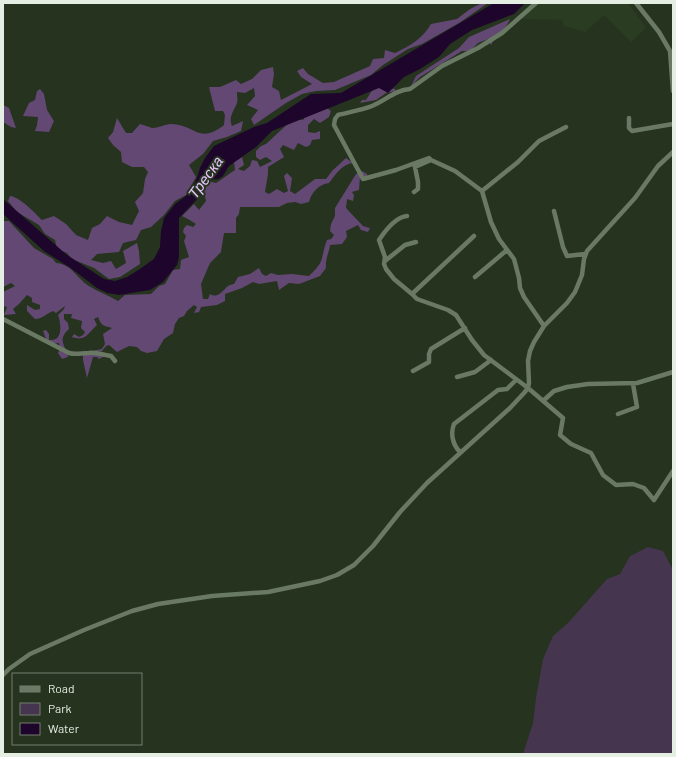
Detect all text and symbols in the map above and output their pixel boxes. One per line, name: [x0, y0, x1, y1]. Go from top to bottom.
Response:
water label: Треска: [184, 152, 226, 202]
legend: [12, 673, 142, 745]
text: Road: [48, 681, 75, 695]
text: Park: [48, 701, 72, 715]
text: Water: [48, 721, 80, 735]

